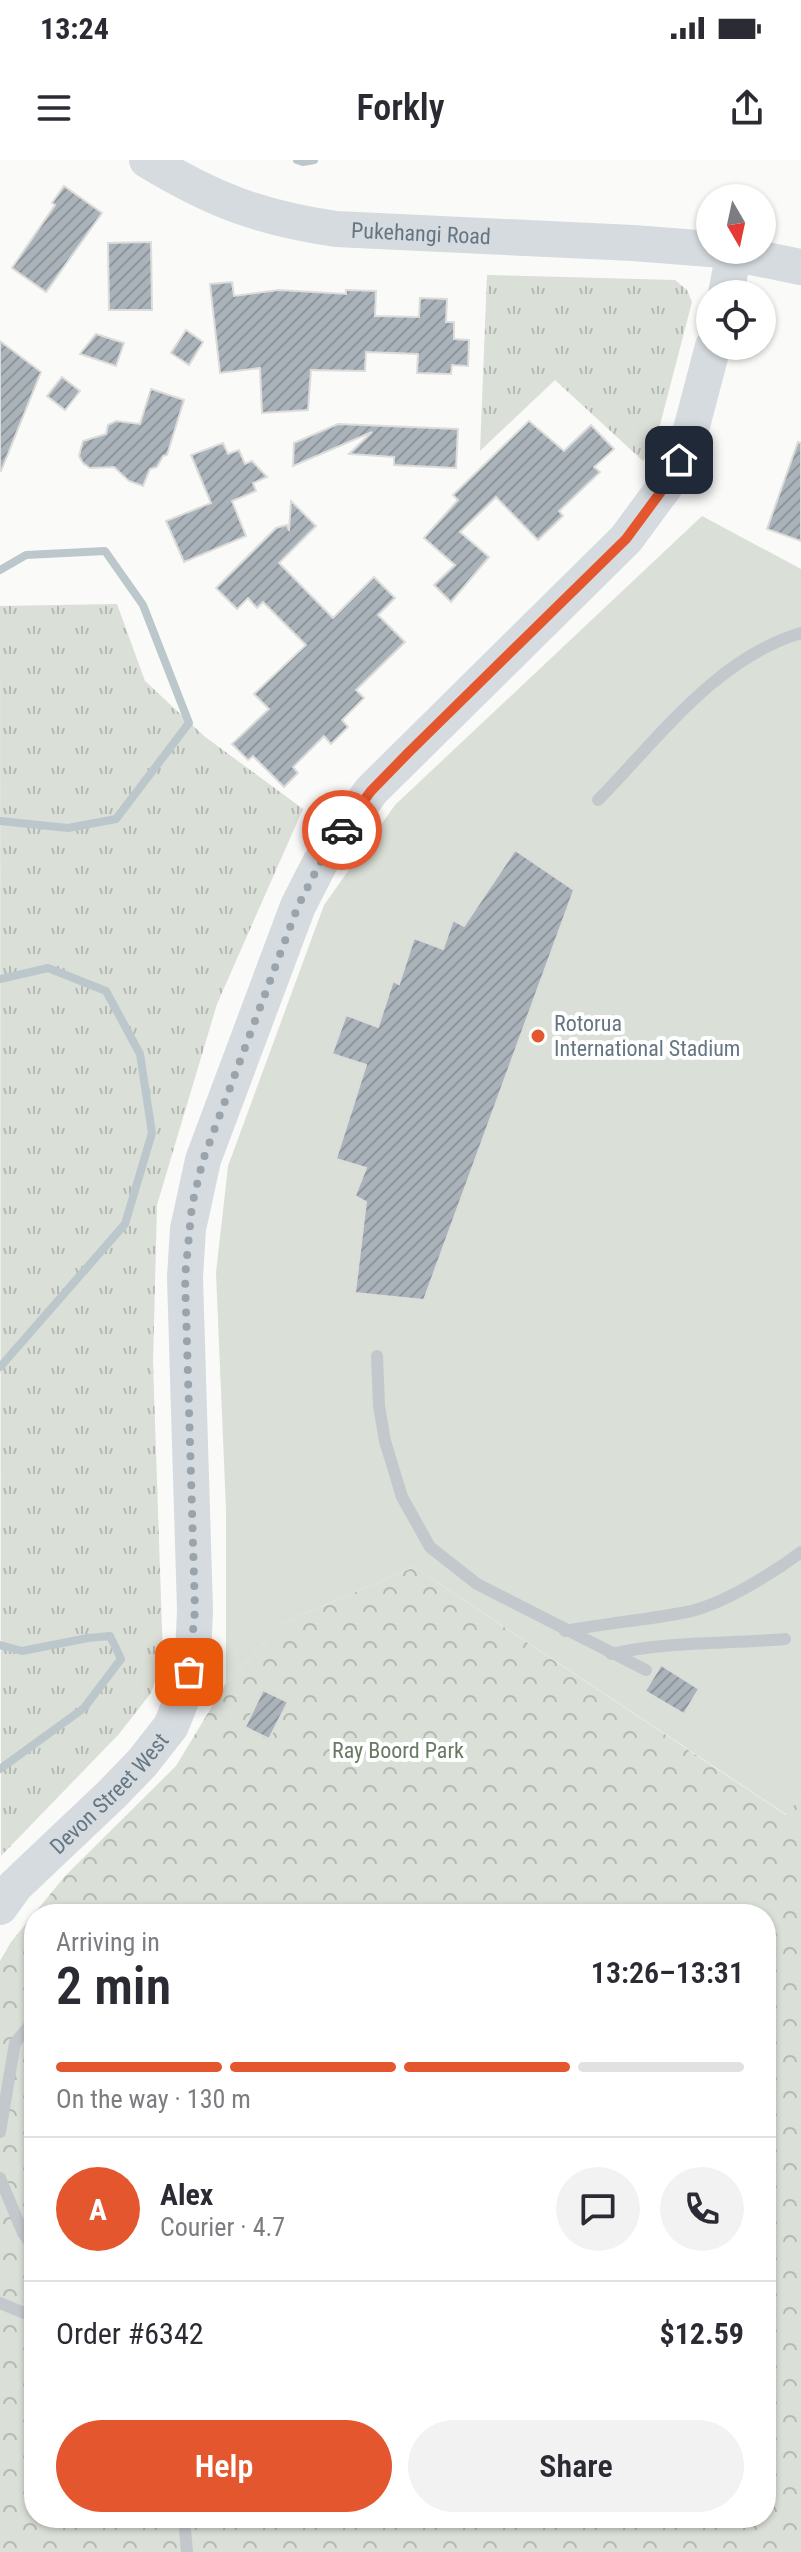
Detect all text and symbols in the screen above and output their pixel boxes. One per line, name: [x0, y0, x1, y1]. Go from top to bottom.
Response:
text: 13:24: [40, 11, 109, 46]
icon: menu: [32, 86, 76, 130]
icon: share: [725, 86, 769, 130]
text: Forkly: [356, 87, 445, 129]
north arrow: [696, 184, 776, 264]
map controls: [696, 184, 776, 360]
street label: Pukehangi Road: [351, 217, 492, 249]
button: locate: [696, 280, 776, 360]
pin: [645, 426, 713, 494]
icon: home: [657, 438, 701, 482]
courier: [302, 790, 382, 870]
icon: car: [320, 808, 364, 852]
place label: Rotorua International Stadium: [554, 1011, 740, 1061]
marker: Rotorua International Stadium: [529, 1027, 547, 1045]
pin: [155, 1638, 223, 1706]
icon: bag: [167, 1650, 211, 1694]
street label: Devon Street West: [45, 1728, 173, 1859]
park label: Ray Boord Park: [332, 1738, 464, 1763]
text: Arriving in: [56, 1927, 160, 1957]
text: 13:26–13:31: [591, 1955, 744, 1990]
text: 2 min: [56, 1956, 171, 2017]
text: On the way · 130 m: [56, 2084, 251, 2114]
button: chat: [556, 2167, 640, 2251]
button: phone: [660, 2167, 744, 2251]
text: Alex: [160, 2177, 213, 2212]
text: A: [89, 2192, 107, 2227]
text: Courier · 4.7: [160, 2212, 285, 2242]
text: Order #6342: [56, 2316, 204, 2351]
text: $12.59: [659, 2316, 744, 2351]
button: Help: [56, 2420, 392, 2512]
button: Share: [408, 2420, 744, 2512]

